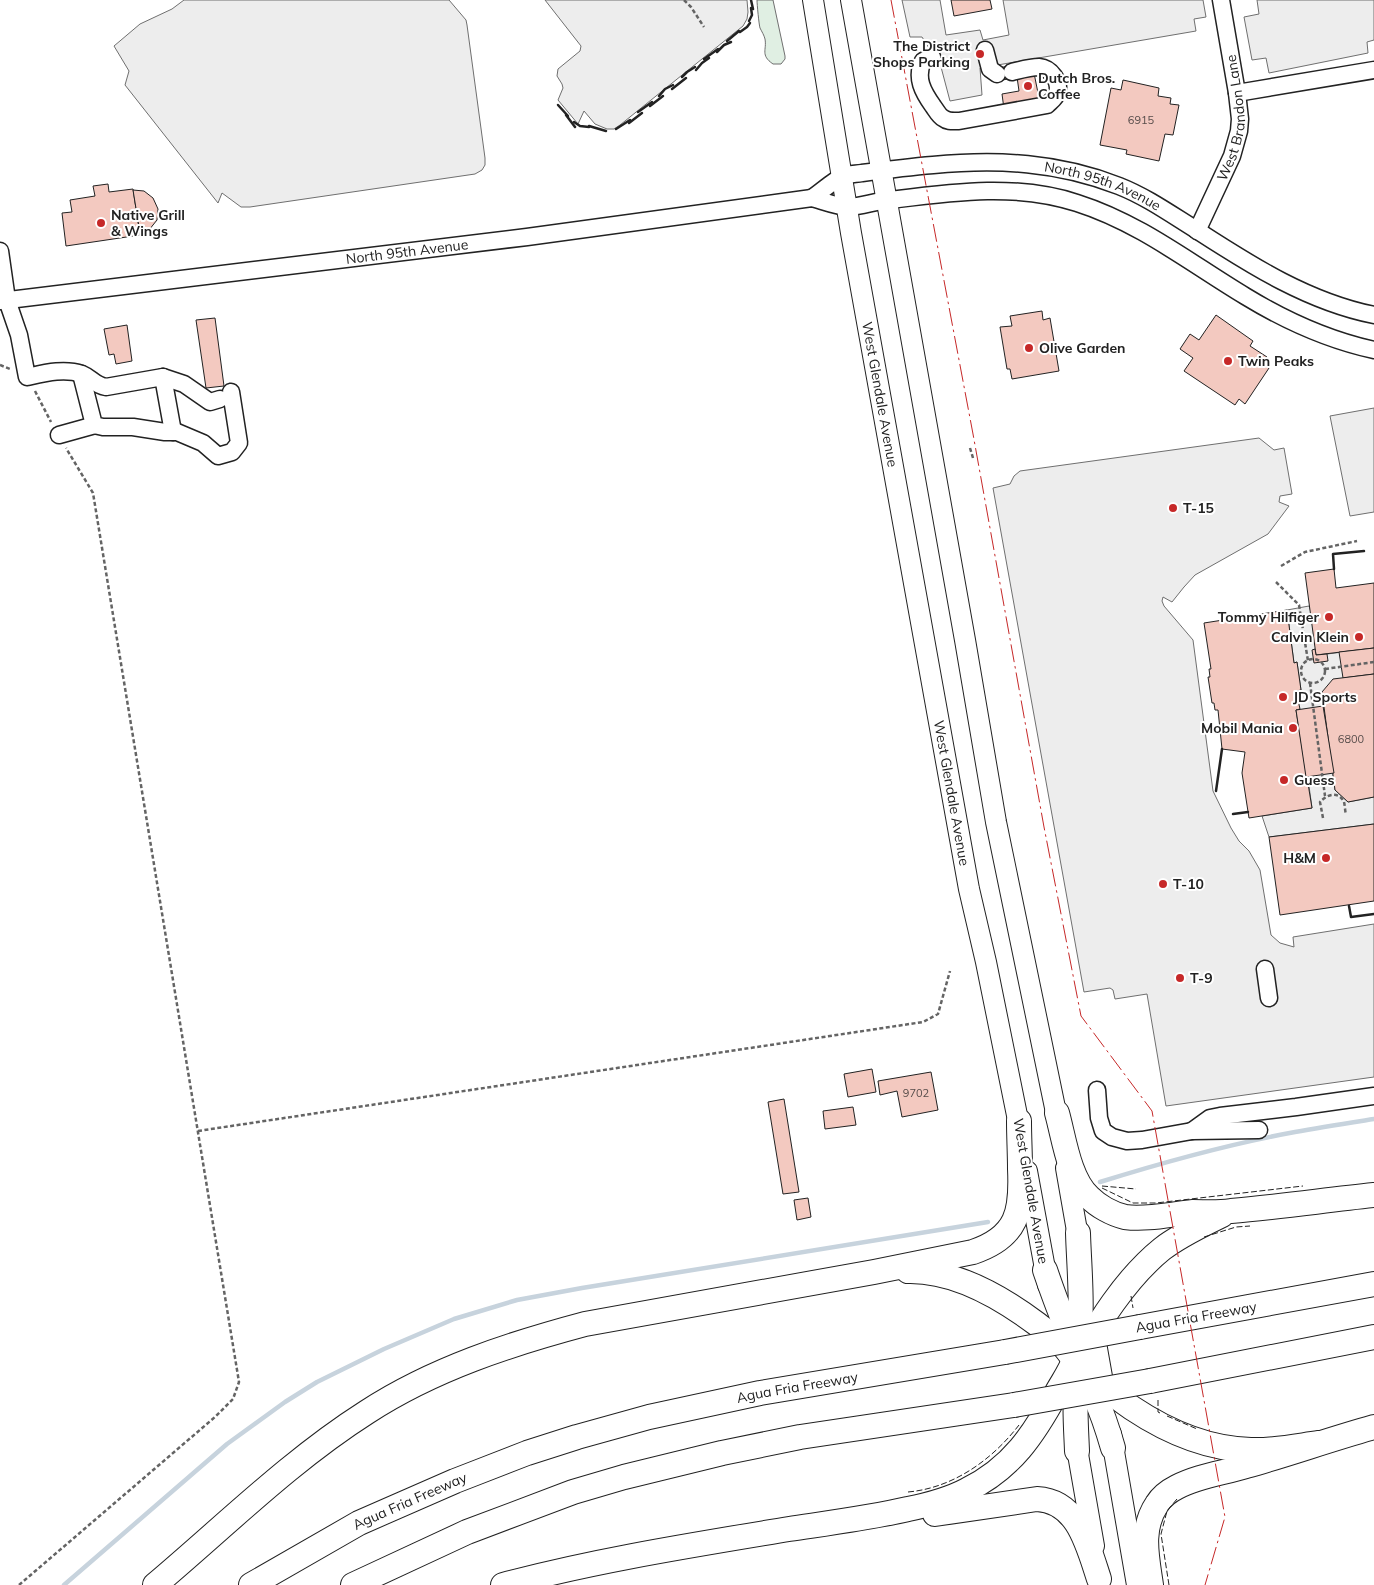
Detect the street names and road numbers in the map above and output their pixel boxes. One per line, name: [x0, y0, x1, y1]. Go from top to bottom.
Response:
street label: West Brandon Lane: [1213, 53, 1249, 184]
street label: North 95th Avenue: [1043, 157, 1164, 215]
street label: North 95th Avenue: [345, 235, 469, 268]
street label: West Glendale Avenue: [858, 320, 902, 469]
street label: West Glendale Avenue: [930, 719, 974, 867]
street label: West Glendale Avenue: [1009, 1117, 1053, 1265]
street label: Agua Fria Freeway: [1134, 1297, 1259, 1337]
street label: Agua Fria Freeway: [735, 1368, 860, 1407]
street label: Agua Fria Freeway: [349, 1468, 470, 1534]

